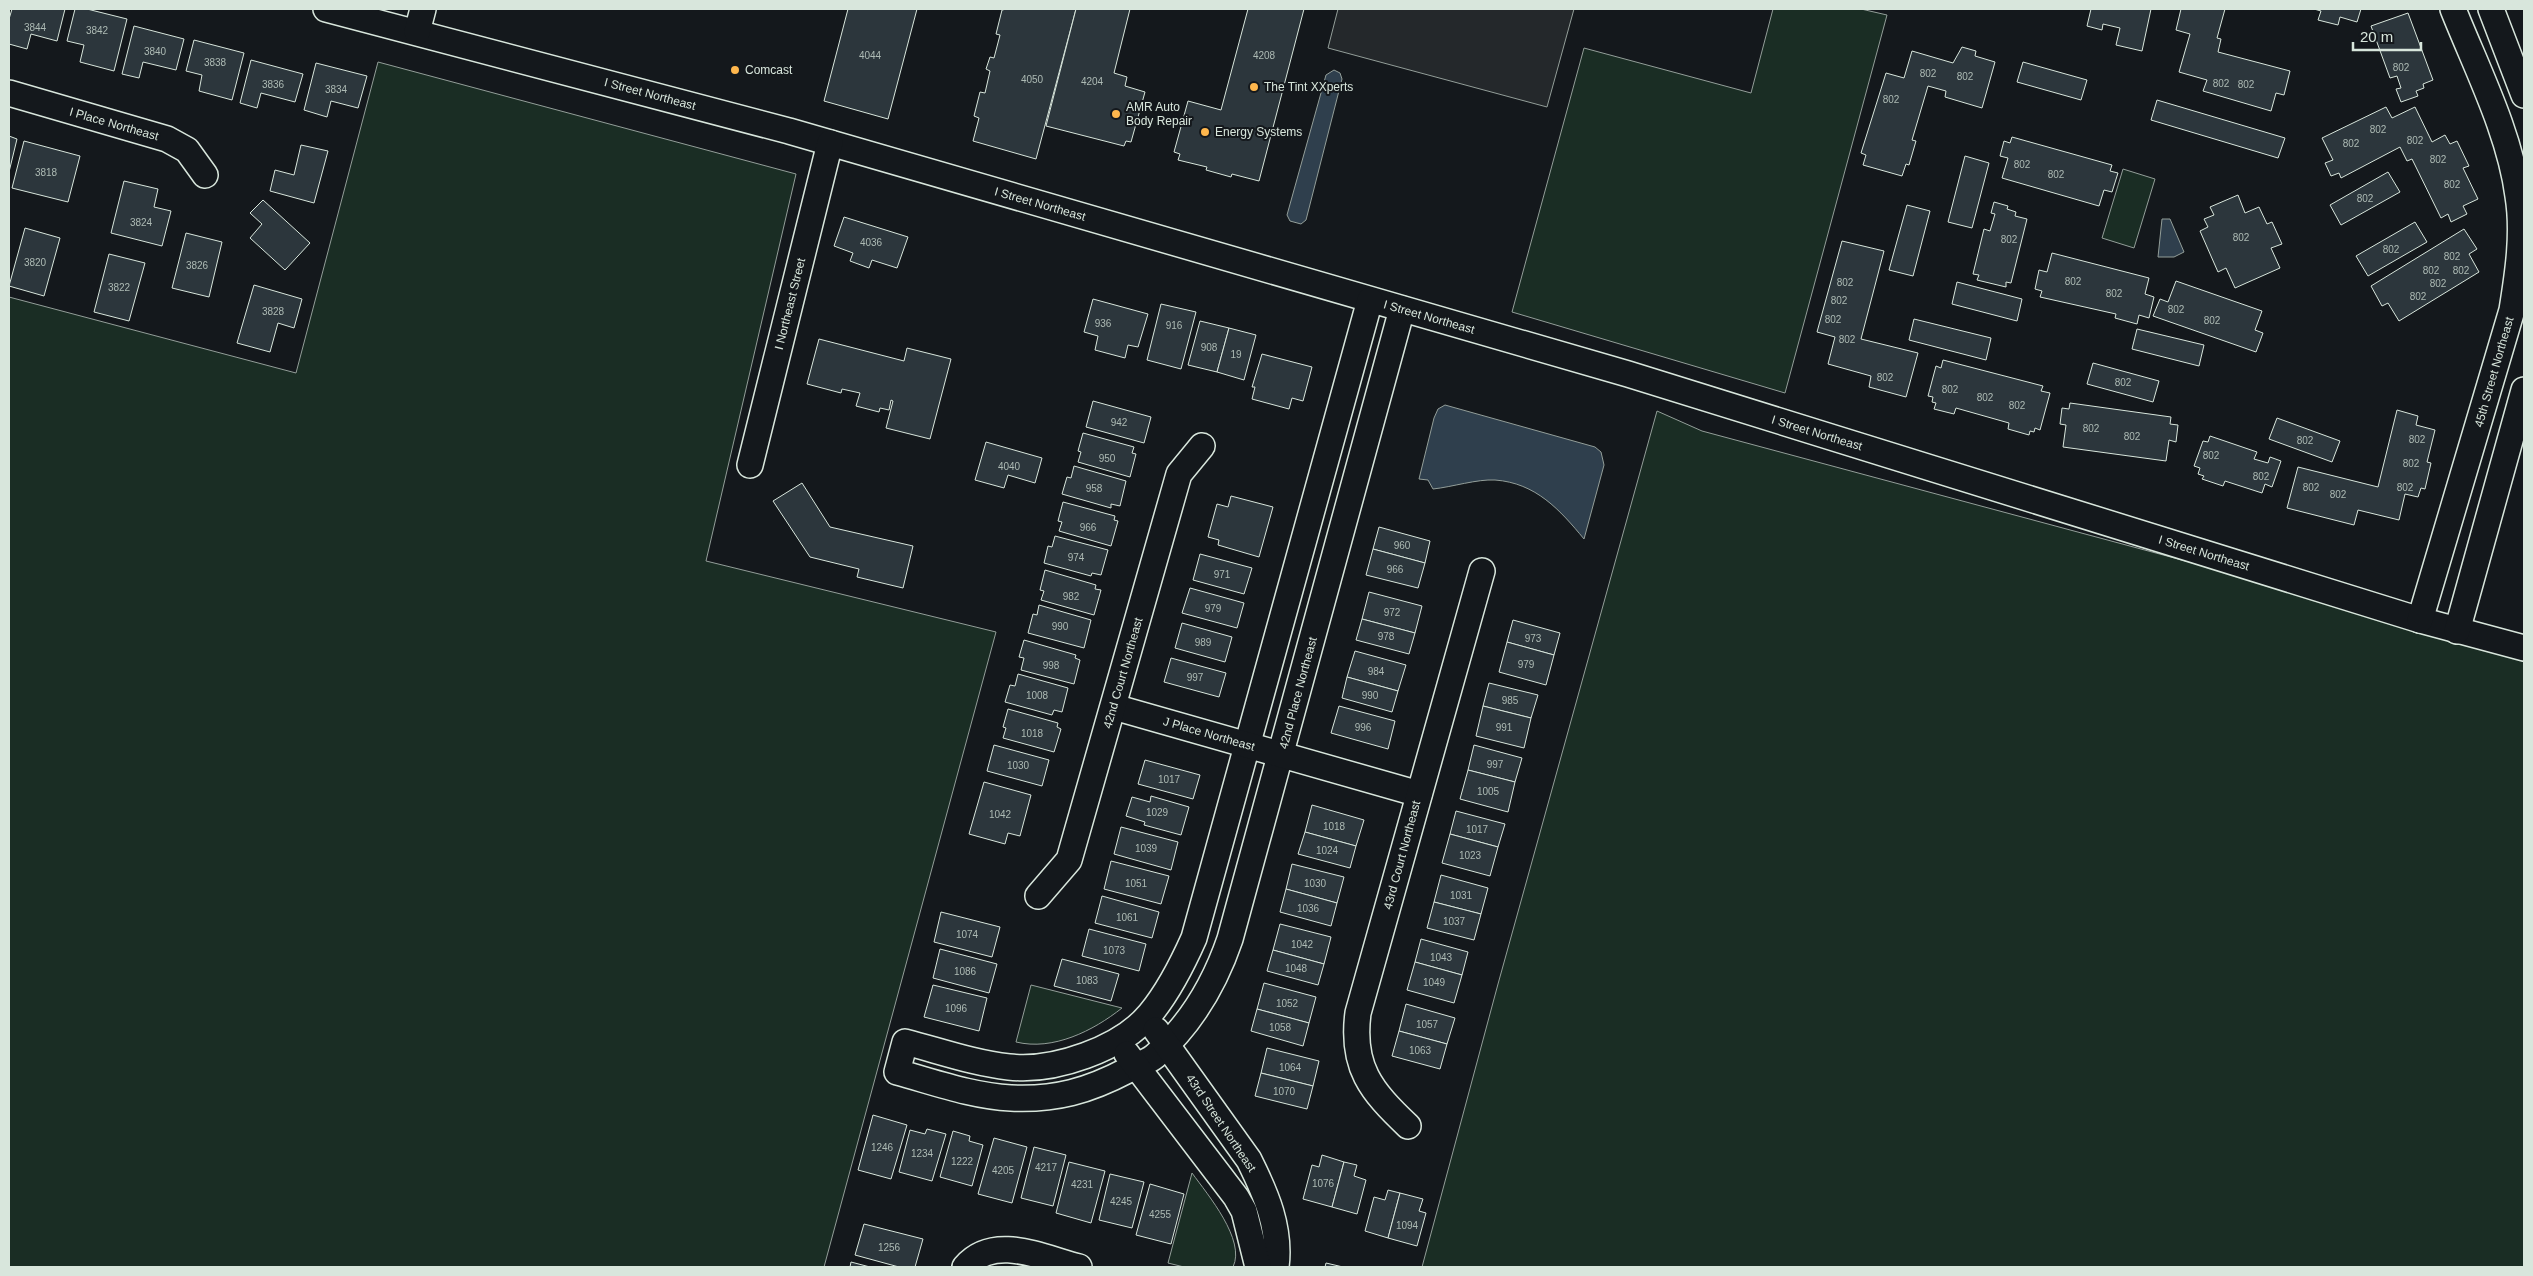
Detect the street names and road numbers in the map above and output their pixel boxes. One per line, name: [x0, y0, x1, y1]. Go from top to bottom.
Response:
street label: I Street Northeast: [603, 75, 698, 113]
street label: I Place Northeast: [68, 105, 161, 144]
street label: I Street Northeast: [993, 184, 1088, 224]
street label: I Northeast Street: [772, 256, 808, 351]
street label: I Street Northeast: [1382, 297, 1477, 337]
street label: 45th Street Northeast: [2472, 315, 2517, 429]
street label: I Street Northeast: [1770, 413, 1865, 454]
street label: I Street Northeast: [2157, 533, 2252, 574]
street label: 42nd Court Northeast: [1100, 615, 1146, 730]
street label: 42nd Place Northeast: [1276, 635, 1320, 751]
street label: J Place Northeast: [1162, 714, 1257, 754]
street label: 43rd Court Northeast: [1381, 798, 1423, 911]
street label: 43rd Street Northeast: [1183, 1072, 1259, 1175]

